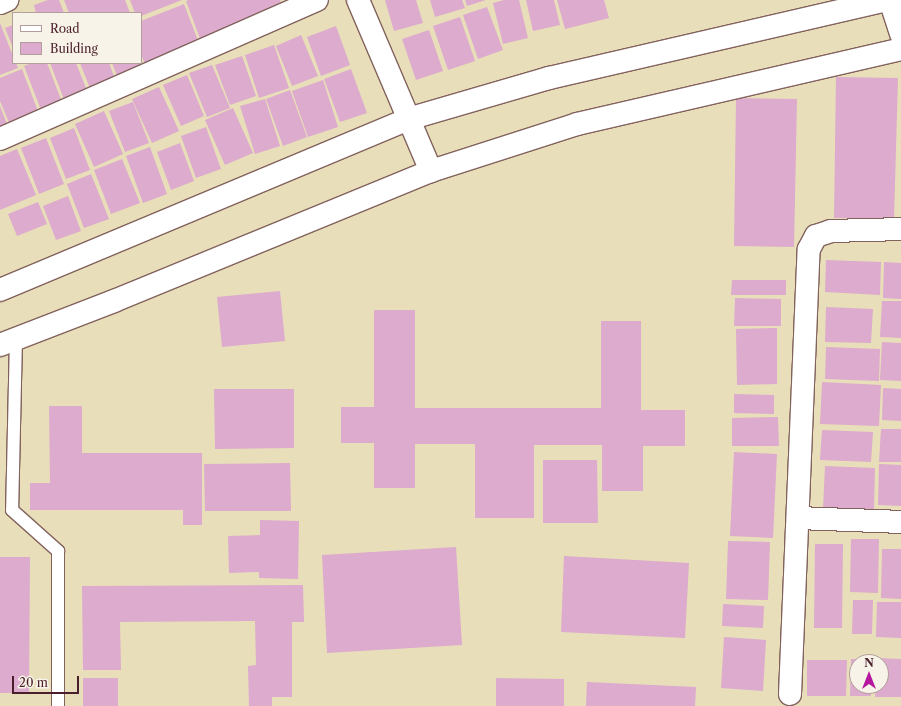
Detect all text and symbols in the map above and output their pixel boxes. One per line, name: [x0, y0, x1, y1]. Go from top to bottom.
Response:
legend: [12, 12, 142, 64]
text: Road: [50, 21, 80, 36]
text: Building: [50, 41, 98, 56]
north arrow: [849, 654, 889, 694]
text: N: [864, 656, 874, 670]
scale bar: [14, 668, 81, 694]
text: 20 m: [19, 675, 48, 690]

